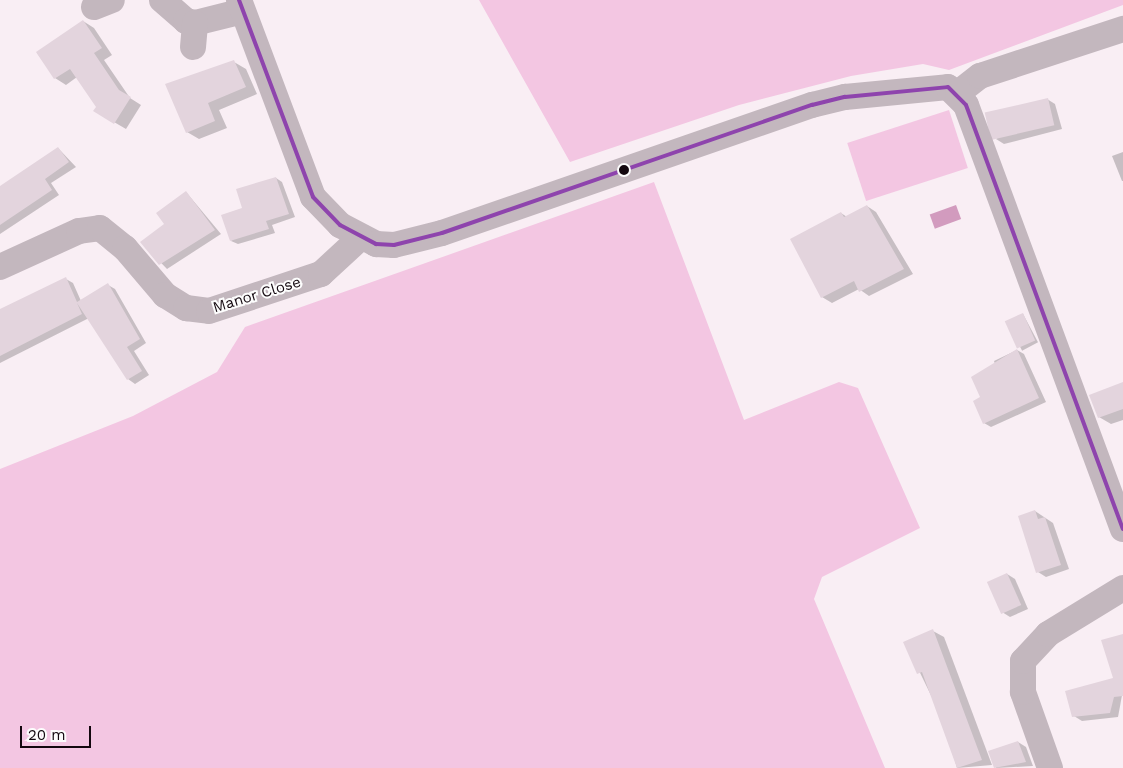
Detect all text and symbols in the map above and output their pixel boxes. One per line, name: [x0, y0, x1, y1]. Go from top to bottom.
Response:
unlabelled marker: [619, 165, 629, 175]
street label: Manor Close: [211, 273, 303, 317]
scale bar: [22, 716, 94, 748]
text: 20 m: [28, 726, 66, 744]

